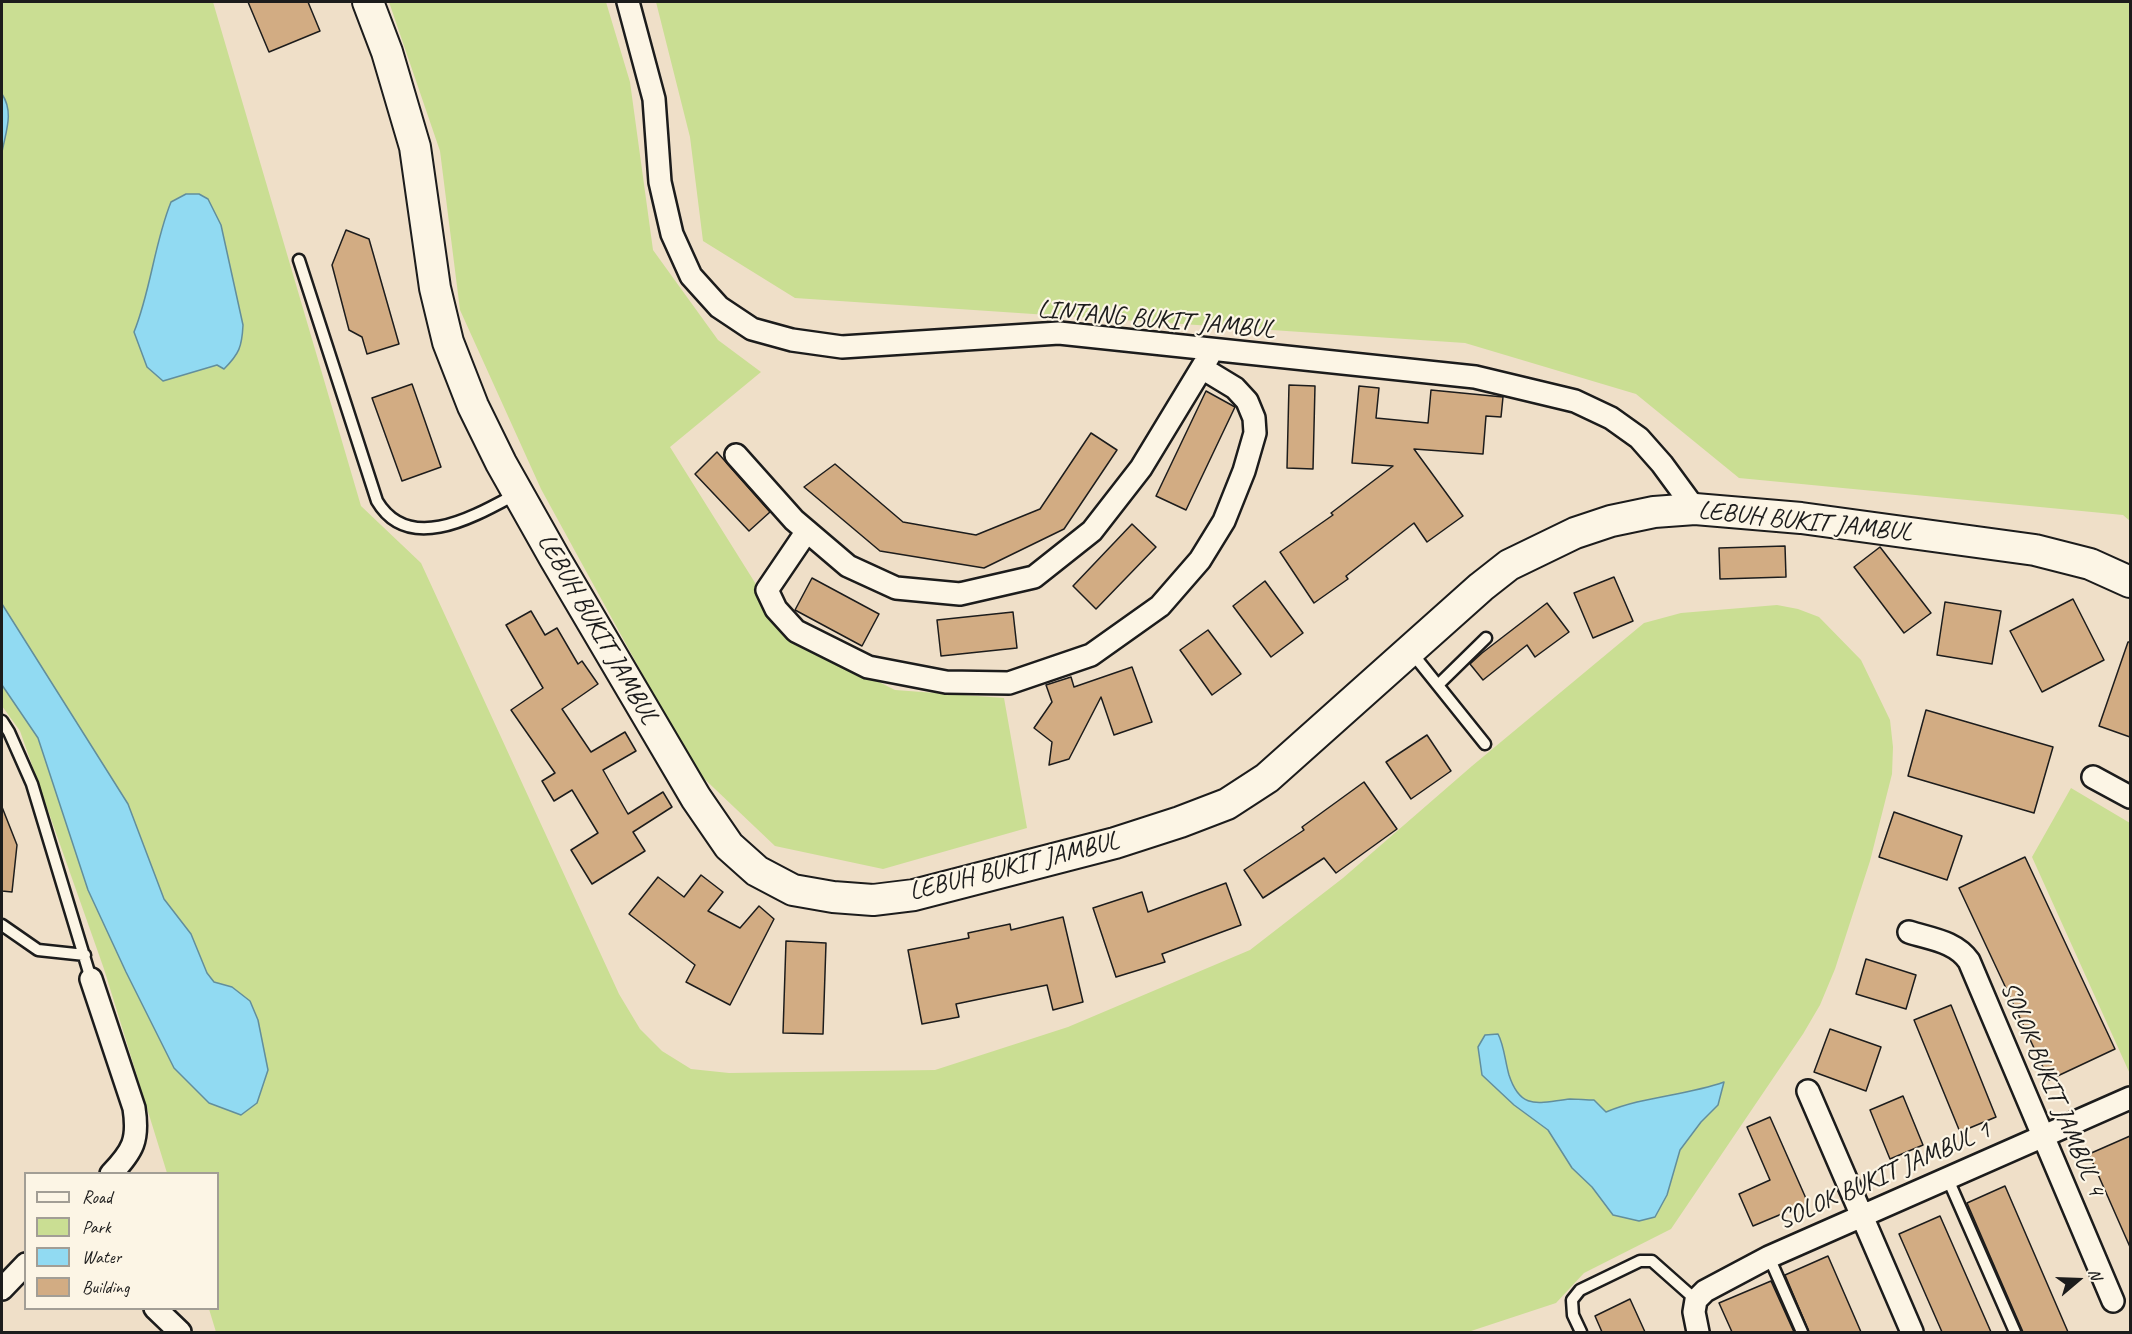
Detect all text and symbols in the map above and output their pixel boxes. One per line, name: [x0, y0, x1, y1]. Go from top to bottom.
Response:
street label: LINTANG BUKIT JAMBUL: [1036, 294, 1276, 346]
street label: LEBUH BUKIT JAMBUL: [1697, 495, 1913, 549]
street label: LEBUH BUKIT JAMBUL: [530, 528, 664, 730]
street label: LEBUH BUKIT JAMBUL: [906, 826, 1122, 908]
street label: SOLOK BUKIT JAMBUL 4: [1993, 977, 2111, 1201]
street label: SOLOK BUKIT JAMBUL 1: [1773, 1115, 1995, 1237]
legend: [24, 1172, 219, 1310]
text: Road: [82, 1186, 112, 1208]
text: Park: [82, 1216, 111, 1238]
text: Water: [82, 1246, 121, 1268]
north arrow: [2048, 1250, 2108, 1310]
text: N: [2084, 1266, 2106, 1282]
text: Building: [82, 1276, 129, 1298]

